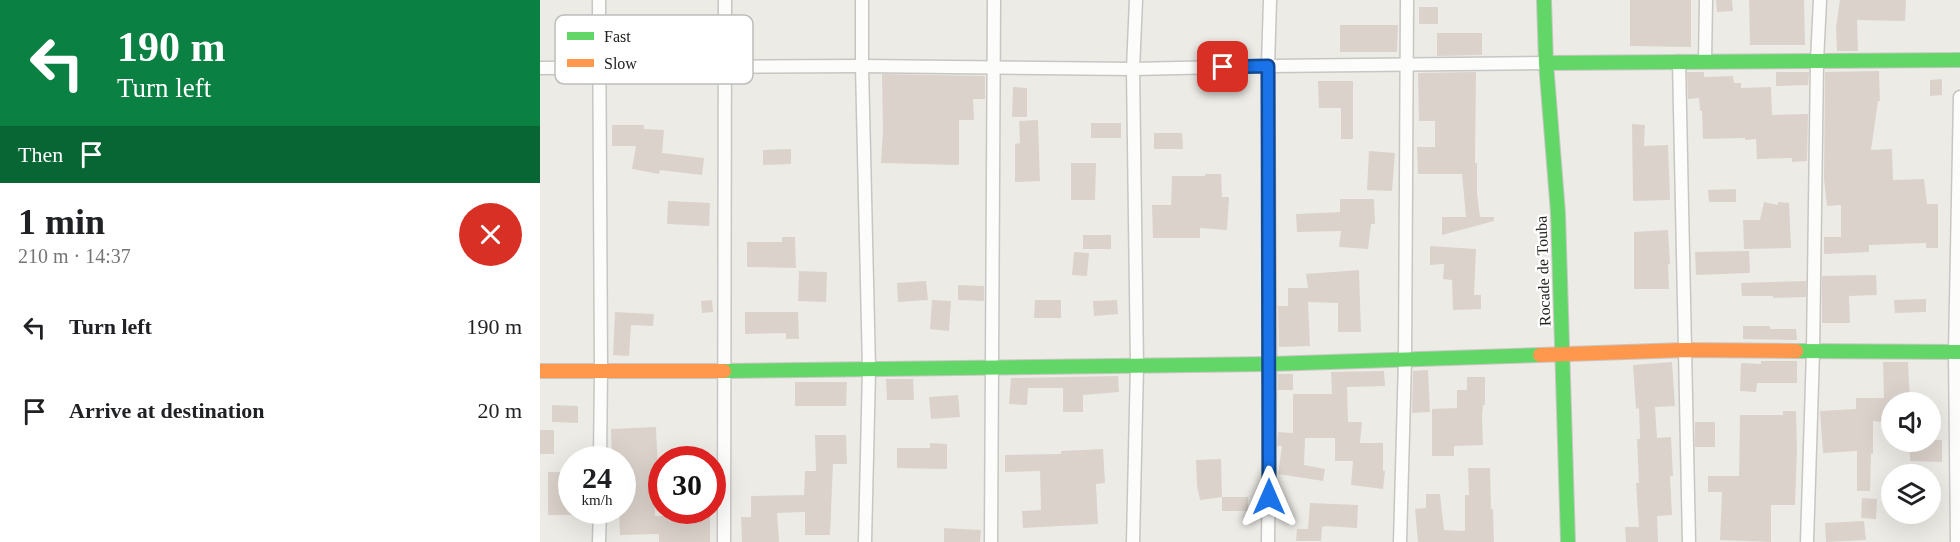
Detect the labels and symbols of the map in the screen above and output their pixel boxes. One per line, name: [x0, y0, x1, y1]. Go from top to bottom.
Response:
legend: [555, 15, 753, 84]
text: Fast: [604, 28, 631, 45]
pin: [1197, 41, 1248, 92]
text: Slow: [604, 55, 637, 72]
street label: Rocade de Touba: [1533, 215, 1553, 327]
speed limit sign: 30: [648, 446, 726, 524]
position arrow: [1237, 465, 1301, 529]

